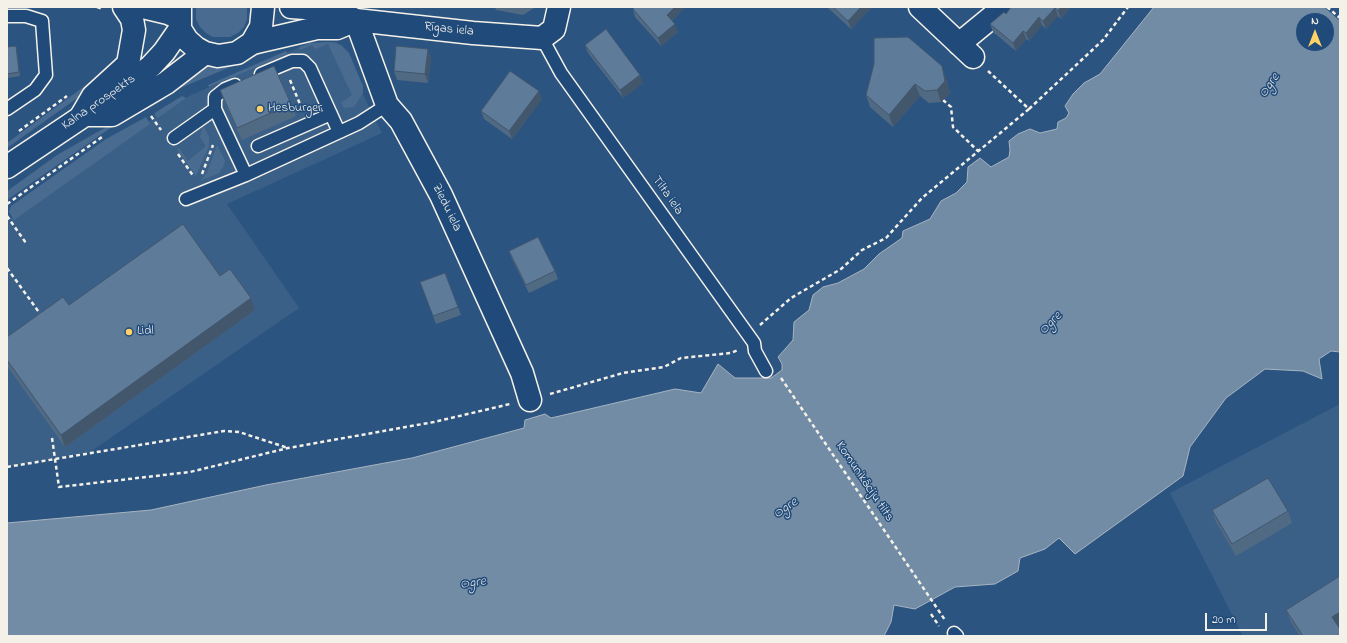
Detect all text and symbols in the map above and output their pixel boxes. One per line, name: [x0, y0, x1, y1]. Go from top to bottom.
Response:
north arrow: [1295, 12, 1335, 52]
text: N: [1311, 13, 1319, 29]
street label: Rīgas iela: [424, 20, 474, 40]
water label: Ogre: [1256, 70, 1284, 102]
street label: Kalna prospekts: [59, 72, 139, 134]
place label: Hesburger: [268, 101, 322, 117]
marker: Hesburger: [255, 104, 265, 114]
street label: Tilta iela: [648, 174, 686, 218]
street label: Ziedu iela: [428, 182, 464, 234]
water label: Ogre: [1036, 309, 1066, 339]
place label: Lidl: [137, 324, 154, 340]
marker: Lidl: [124, 327, 134, 337]
street label: Komunikāciju tilts: [832, 439, 896, 525]
water label: Ogre: [770, 495, 802, 523]
water label: Ogre: [459, 574, 487, 594]
scale bar: [1207, 605, 1269, 631]
text: 20 m: [1212, 611, 1235, 629]

